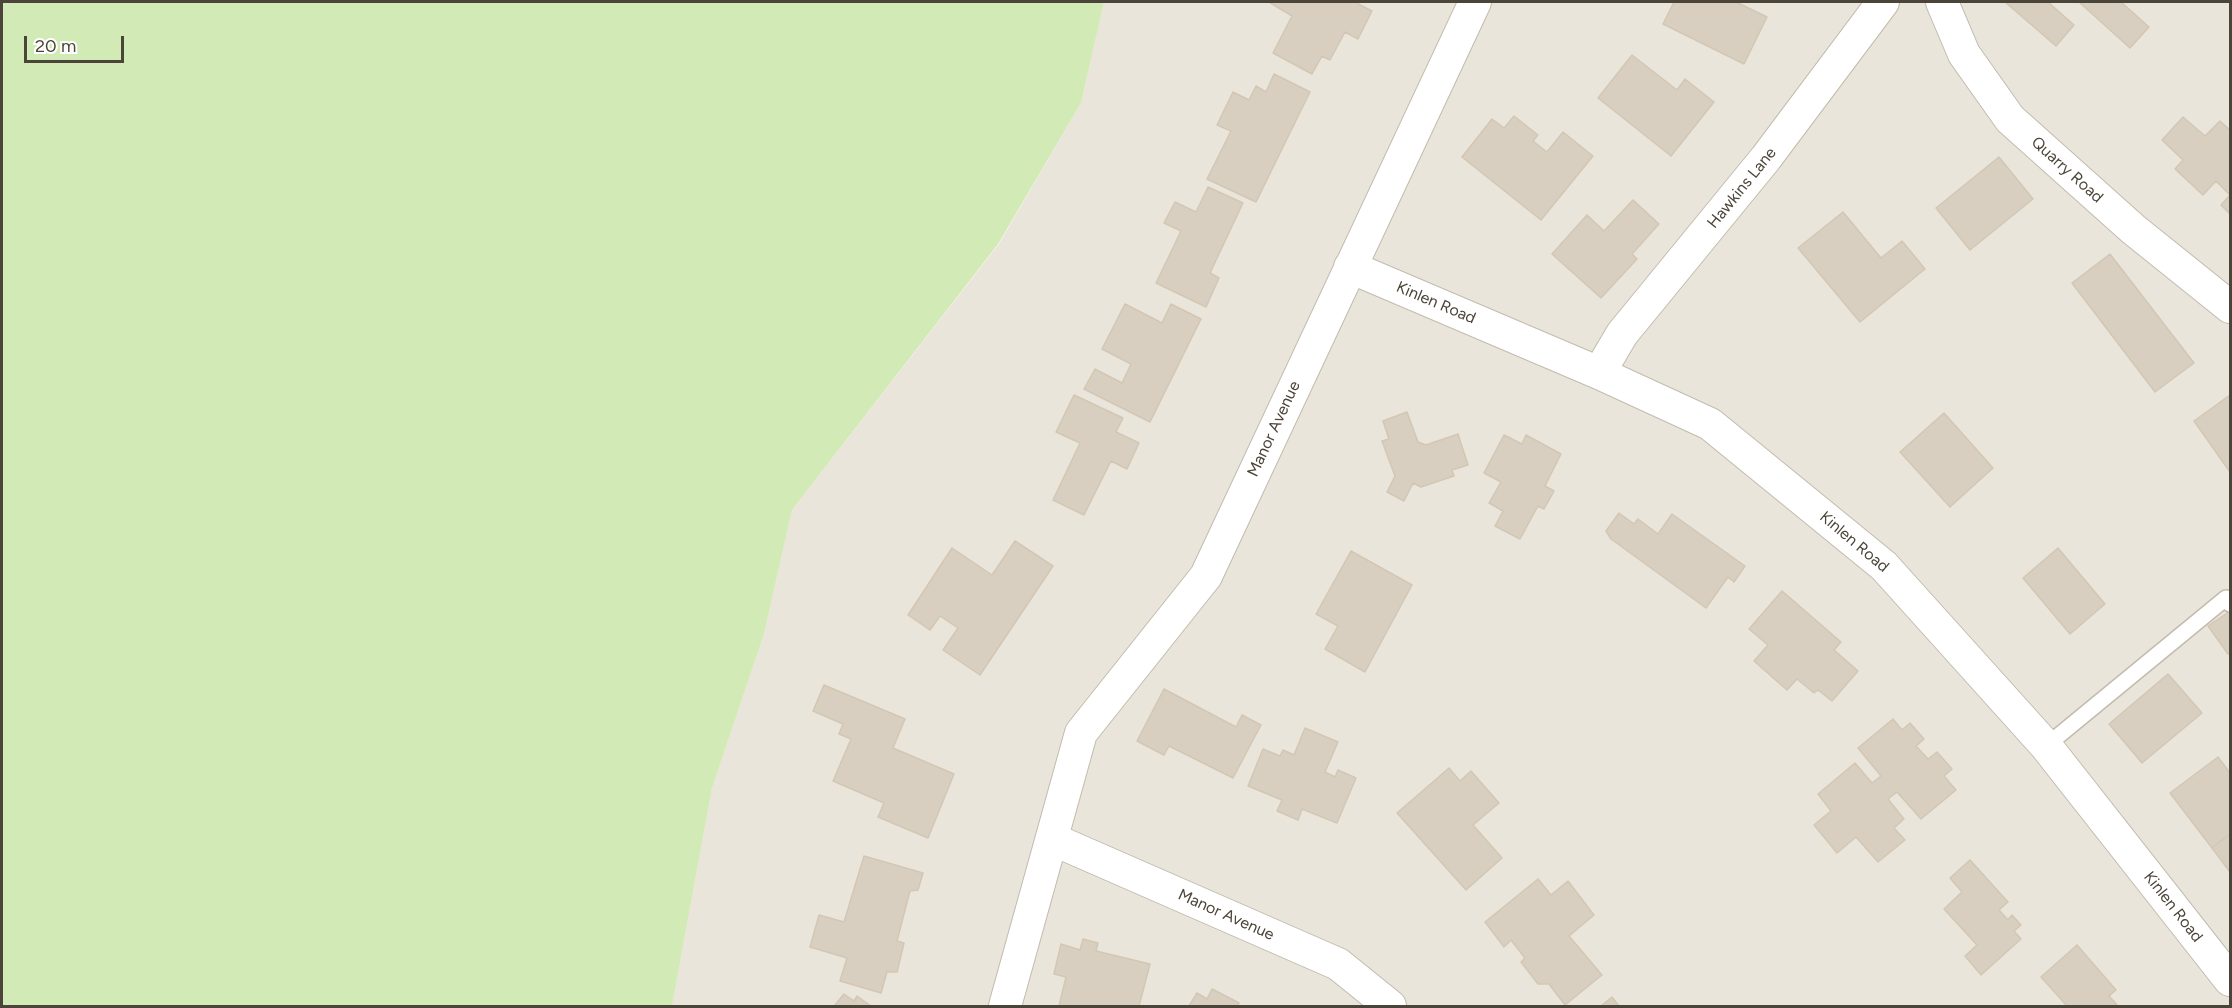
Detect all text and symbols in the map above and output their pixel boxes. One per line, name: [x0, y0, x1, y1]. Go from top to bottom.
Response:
scale bar: [27, 24, 128, 62]
text: 20 m: [35, 35, 76, 57]
street label: Quarry Road: [2027, 133, 2107, 207]
street label: Hawkins Lane: [1704, 144, 1780, 232]
street label: Kinlen Road: [1393, 278, 1479, 328]
street label: Manor Avenue: [1243, 378, 1305, 480]
street label: Kinlen Road: [1816, 508, 1892, 576]
street label: Kinlen Road: [2139, 868, 2207, 946]
street label: Manor Avenue: [1175, 885, 1277, 945]

